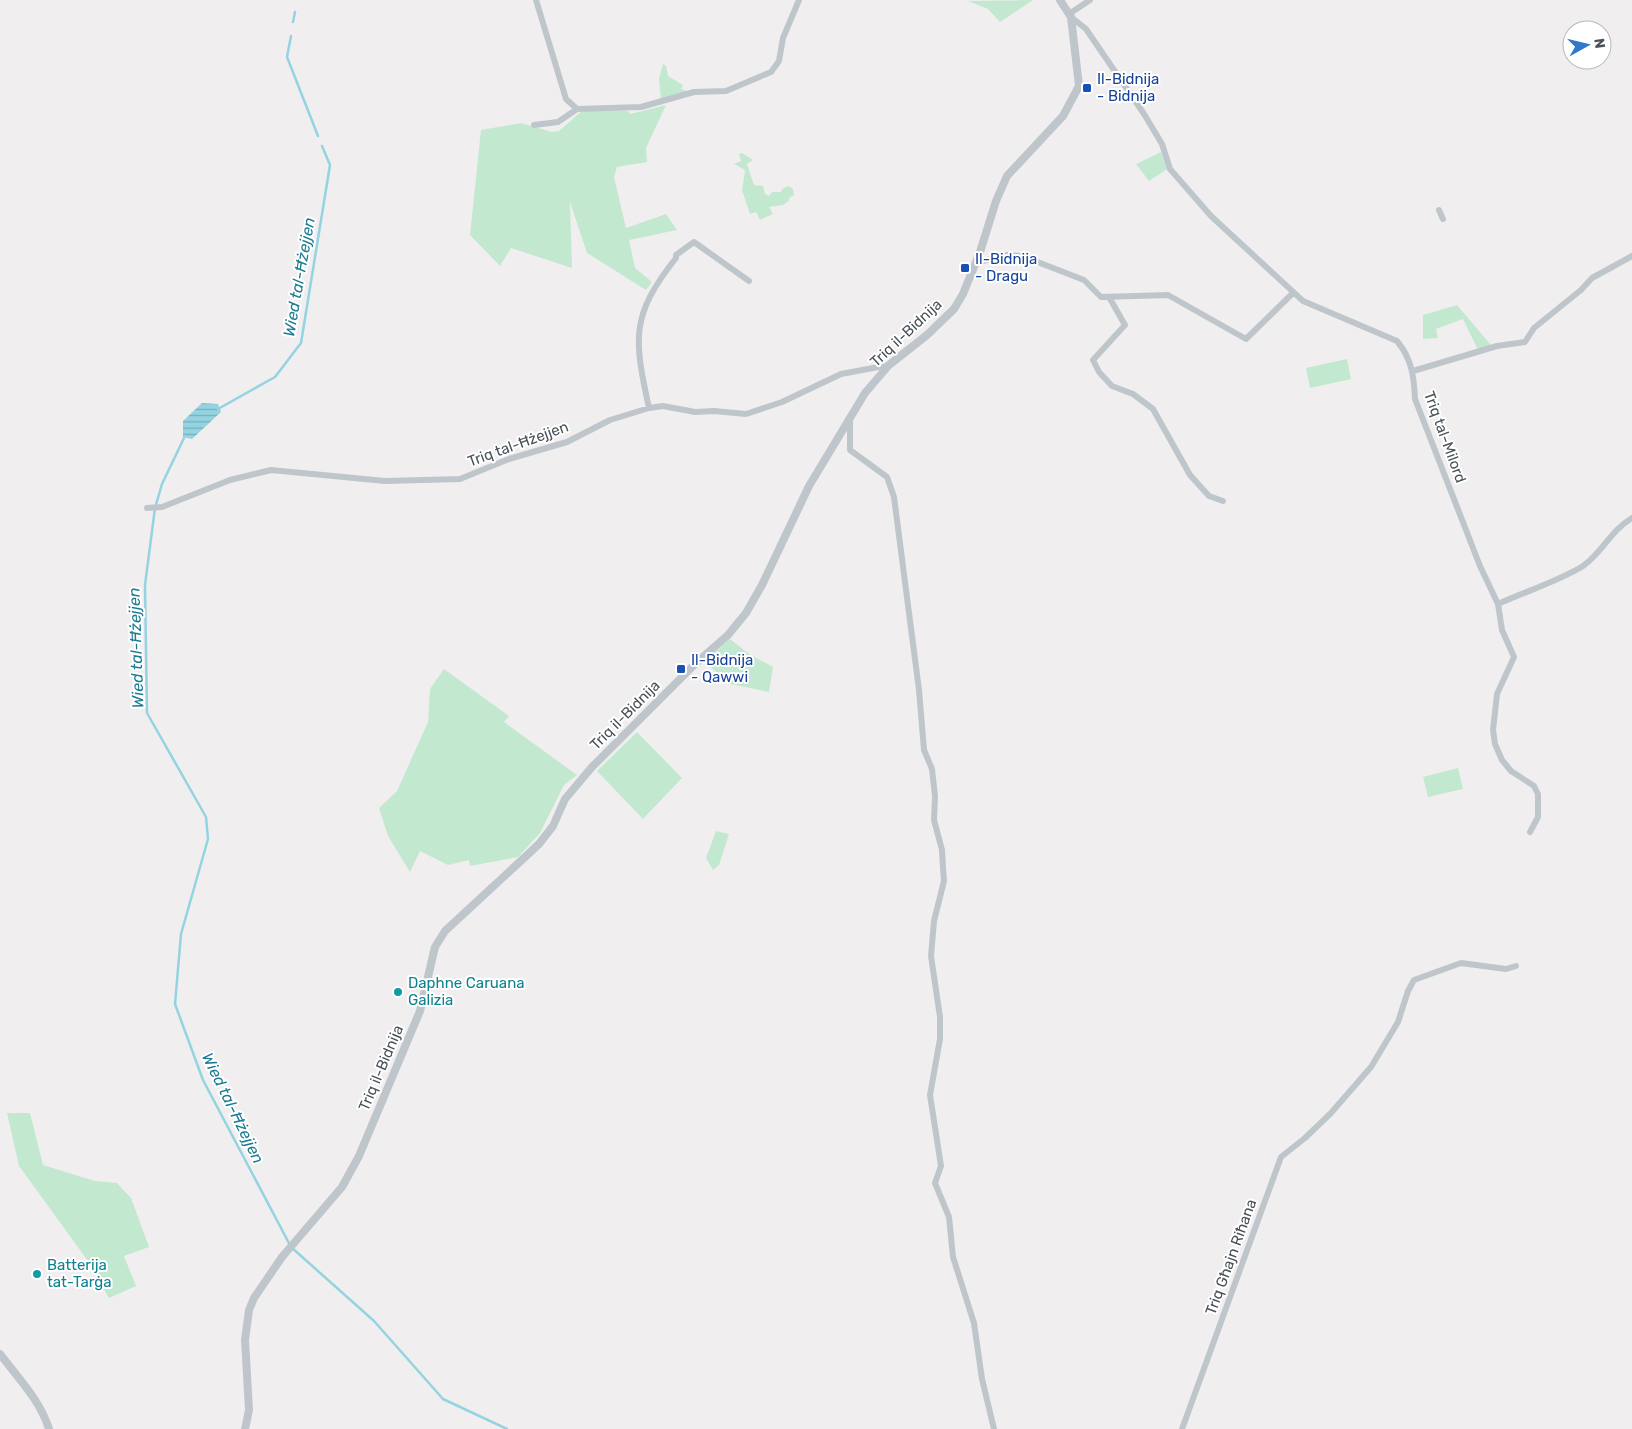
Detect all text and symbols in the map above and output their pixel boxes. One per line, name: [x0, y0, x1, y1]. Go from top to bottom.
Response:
north arrow: [1562, 20, 1612, 70]
text: N: [1590, 37, 1608, 49]
place label: Il-Bidnija - Bidnija: [1097, 70, 1159, 105]
marker: Il-Bidnija - Bidnija: [1081, 82, 1093, 94]
water label: Wied tal-Ħżejjen: [279, 216, 319, 338]
place label: Il-Bidnija - Dragu: [975, 250, 1037, 285]
marker: Il-Bidnija - Dragu: [959, 262, 971, 274]
street label: Triq il-Bidnija: [866, 295, 946, 371]
street label: Triq tal-Milord: [1420, 389, 1470, 485]
street label: Triq tal-Ħżejjen: [465, 417, 571, 471]
water label: Wied tal-Ħżejjen: [124, 587, 148, 709]
place label: Il-Bidnija - Qawwi: [691, 651, 753, 686]
marker: Il-Bidnija - Qawwi: [675, 663, 687, 675]
street label: Triq il-Bidnija: [586, 676, 664, 754]
place label: Daphne Caruana Galizia: [408, 974, 525, 1009]
marker: Daphne Caruana Galizia: [392, 986, 404, 998]
street label: Triq il-Bidnija: [355, 1022, 407, 1114]
water label: Wied tal-Ħżejjen: [198, 1049, 268, 1167]
street label: Triq Għajn Riħana: [1202, 1197, 1260, 1317]
place label: Batterija tat-Tarġa: [47, 1256, 111, 1291]
marker: Batterija tat-Tarġa: [31, 1268, 43, 1280]

